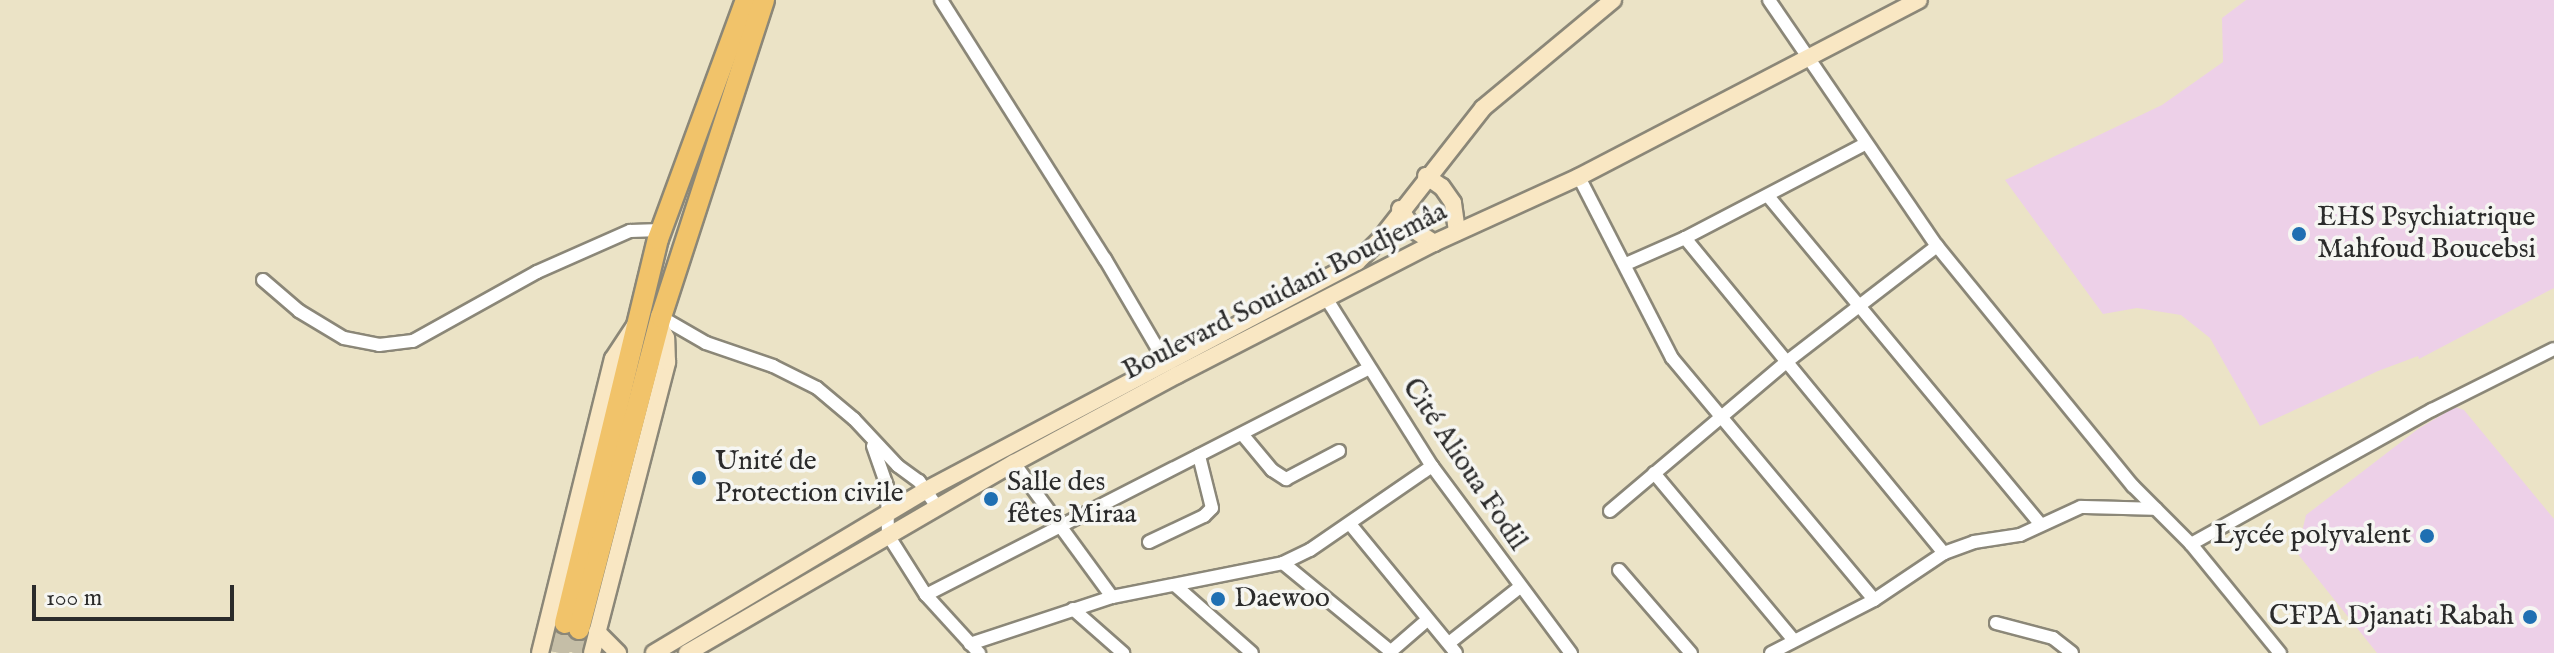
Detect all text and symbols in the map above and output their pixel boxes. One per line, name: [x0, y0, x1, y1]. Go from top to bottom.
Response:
street label: Boulevard Souidani Boudjemâa: [1117, 195, 1453, 389]
place label: EHS Psychiatrique Mahfoud Boucebsi: [2317, 201, 2536, 267]
marker: EHS Psychiatrique Mahfoud Boucebsi: [2288, 223, 2310, 245]
street label: Cité Alioua Fodil: [1394, 373, 1534, 557]
place label: Unité de Protection civile: [715, 445, 904, 511]
place label: Salle des fêtes Miraa: [1007, 466, 1137, 532]
marker: Unité de Protection civile: [690, 469, 708, 487]
marker: Salle des fêtes Miraa: [982, 490, 1000, 508]
place label: Lycée polyvalent: [2214, 519, 2411, 553]
marker: Lycée polyvalent: [2418, 527, 2436, 545]
scale bar: [36, 569, 238, 619]
place label: Daewoo: [1234, 582, 1330, 616]
text: 100 m: [46, 583, 102, 614]
marker: Daewoo: [1209, 590, 1227, 608]
place label: CFPA Djanati Rabah: [2269, 600, 2514, 634]
marker: CFPA Djanati Rabah: [2521, 608, 2539, 626]

